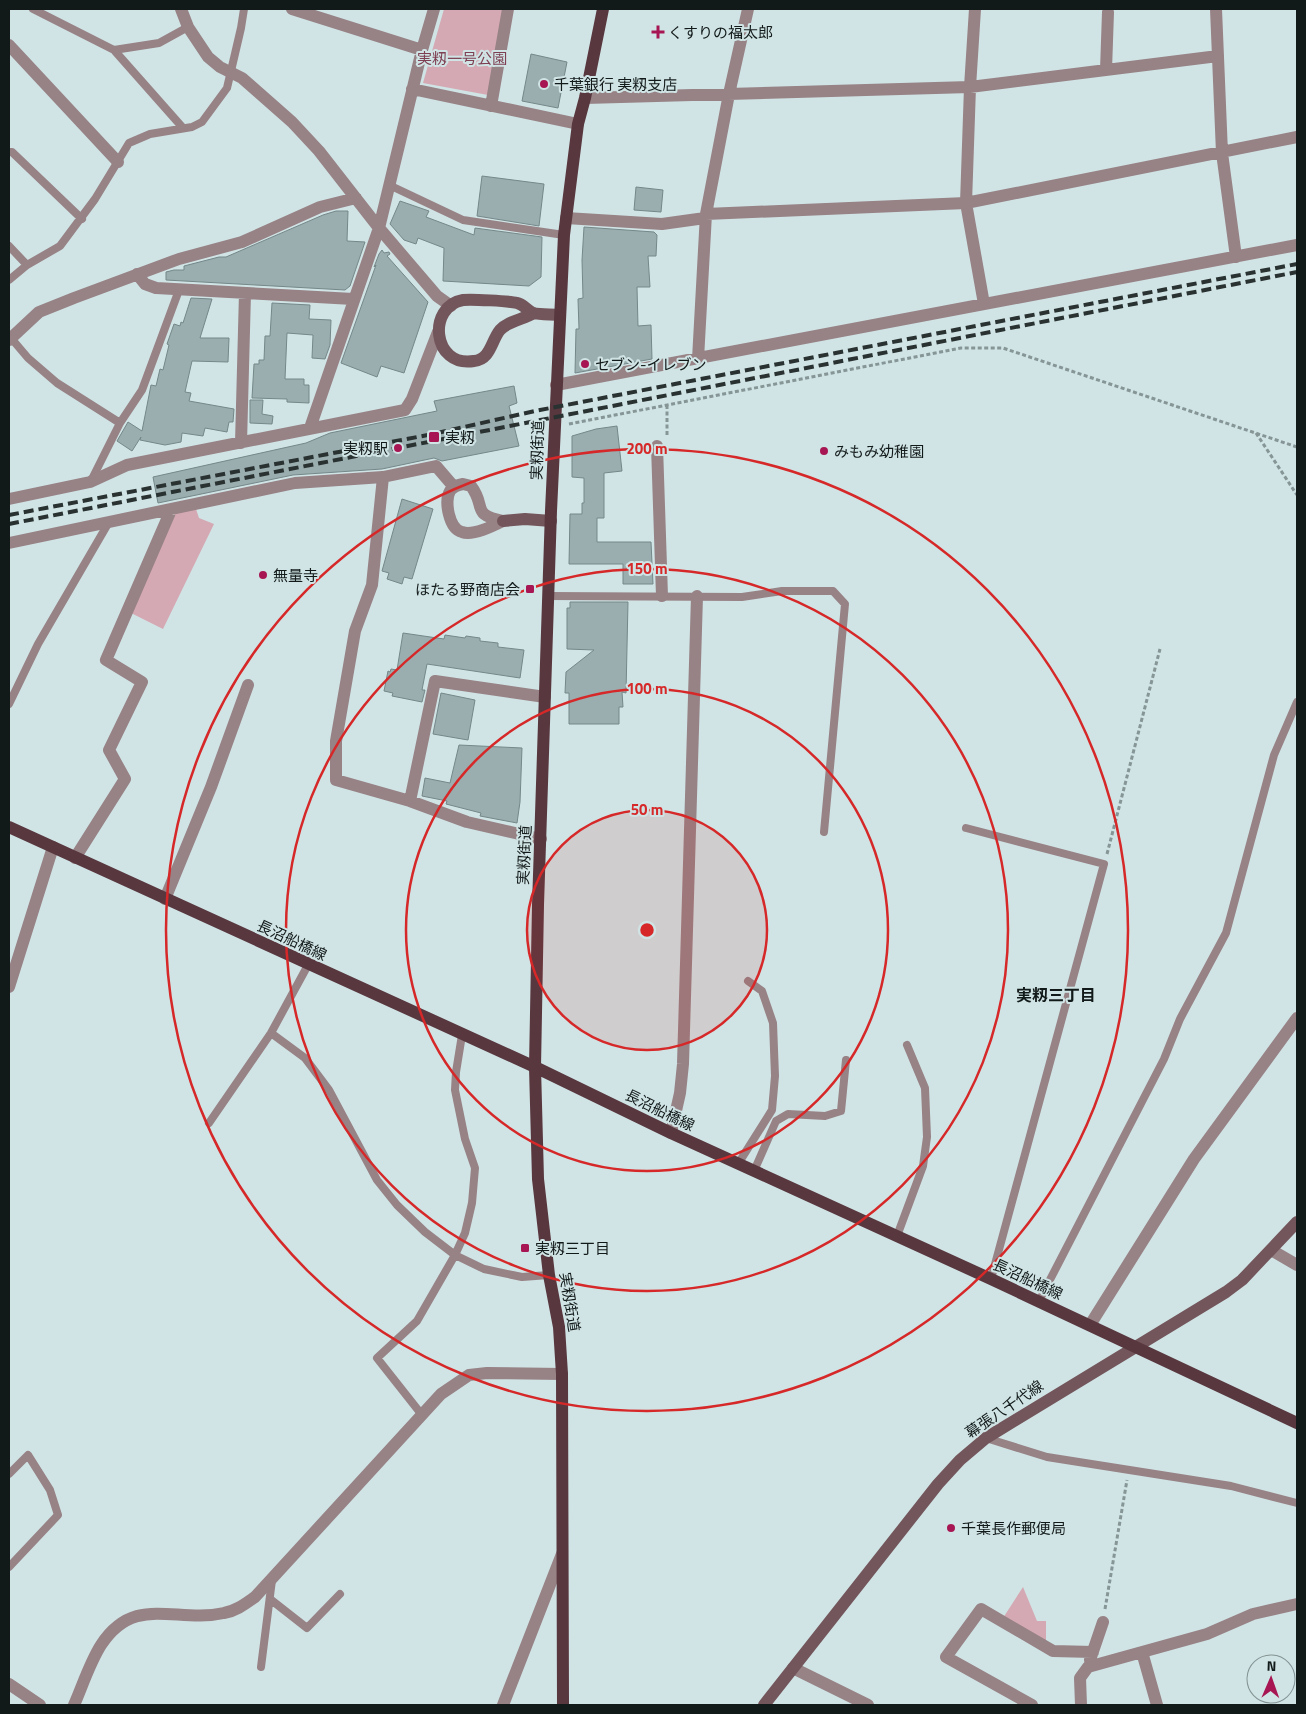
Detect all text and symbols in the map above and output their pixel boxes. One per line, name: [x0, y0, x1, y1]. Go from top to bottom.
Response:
place label: くすりの福太郎: [668, 21, 773, 44]
marker: くすりの福太郎: [652, 26, 664, 38]
park label: 実籾一号公園: [417, 47, 507, 70]
place label: 千葉銀行 実籾支店: [554, 73, 677, 96]
marker: 千葉銀行 実籾支店: [538, 78, 550, 90]
place label: セブン-イレブン: [595, 353, 707, 376]
marker: セブン-イレブン: [579, 358, 591, 370]
street label: 実籾街道: [524, 420, 550, 480]
place label: 実籾: [445, 426, 475, 449]
marker: 実籾: [427, 430, 441, 444]
place label: 実籾駅: [343, 437, 388, 460]
text: 200 m: [626, 437, 668, 460]
place label: みもみ幼稚園: [834, 440, 924, 463]
marker: 実籾駅: [392, 442, 404, 454]
marker: みもみ幼稚園: [818, 445, 830, 457]
text: 150 m: [626, 557, 668, 580]
place label: 無量寺: [273, 564, 318, 587]
marker: 無量寺: [257, 569, 269, 581]
place label: ほたる野商店会: [415, 578, 520, 601]
marker: ほたる野商店会: [524, 583, 536, 595]
text: 100 m: [626, 677, 668, 700]
text: 50 m: [631, 798, 663, 821]
street label: 実籾街道: [511, 824, 537, 886]
street label: 長沼船橋線: [253, 914, 331, 966]
centre of rings: [638, 921, 656, 939]
district label: 実籾三丁目: [1016, 983, 1096, 1007]
street label: 長沼船橋線: [621, 1083, 699, 1137]
place label: 実籾三丁目: [535, 1237, 610, 1260]
marker: 実籾三丁目: [519, 1242, 531, 1254]
street label: 長沼船橋線: [989, 1253, 1067, 1305]
street label: 実籾街道: [554, 1271, 586, 1333]
street label: 幕張八千代線: [960, 1374, 1048, 1444]
place label: 千葉長作郵便局: [961, 1517, 1066, 1540]
marker: 千葉長作郵便局: [945, 1522, 957, 1534]
north arrow: [1246, 1654, 1296, 1704]
text: N: [1266, 1655, 1277, 1676]

